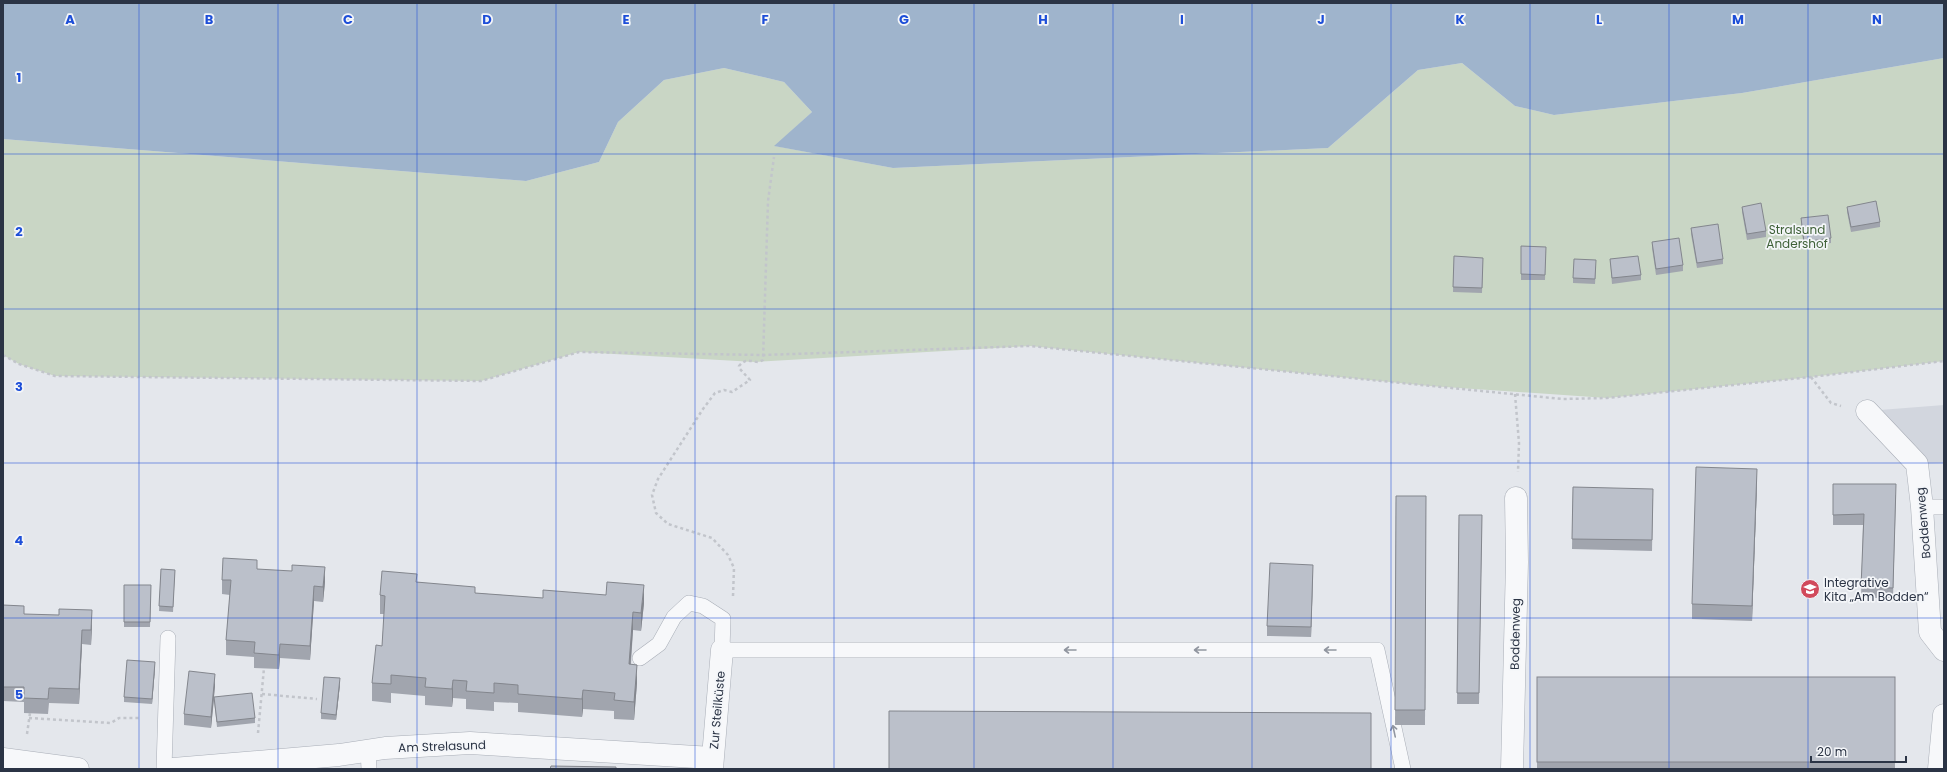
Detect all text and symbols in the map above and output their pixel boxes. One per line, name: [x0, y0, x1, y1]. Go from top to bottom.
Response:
text: A: [65, 10, 75, 29]
text: B: [205, 10, 214, 29]
text: C: [343, 10, 353, 29]
text: D: [482, 10, 492, 29]
text: E: [622, 10, 630, 29]
text: F: [761, 10, 769, 29]
text: G: [899, 10, 909, 29]
text: H: [1038, 10, 1048, 29]
text: I: [1180, 10, 1184, 29]
text: J: [1317, 10, 1325, 29]
text: K: [1455, 10, 1465, 29]
text: L: [1596, 10, 1602, 29]
text: M: [1732, 10, 1744, 29]
text: N: [1872, 10, 1882, 29]
text: 1: [17, 68, 21, 87]
park label: Stralsund Andershof: [1766, 221, 1828, 252]
text: 2: [15, 222, 23, 241]
text: 3: [15, 377, 23, 396]
street label: Boddenweg: [1911, 487, 1935, 559]
text: 4: [15, 531, 24, 550]
place label: Integrative Kita „Am Bodden“: [1824, 574, 1929, 605]
school or university icon: Integrative Kita „Am Bodden“: [1799, 578, 1821, 600]
street label: Boddenweg: [1506, 598, 1524, 670]
one-way arrow: [1064, 646, 1077, 654]
one-way arrow: [1194, 646, 1207, 654]
one-way arrow: [1324, 646, 1337, 654]
street label: Zur Steilküste: [705, 670, 729, 750]
text: 5: [15, 685, 23, 704]
one-way arrow: [1390, 725, 1398, 738]
street label: Am Strelasund: [398, 736, 486, 756]
scale bar: [1811, 738, 1906, 764]
text: 20 m: [1817, 743, 1847, 760]

